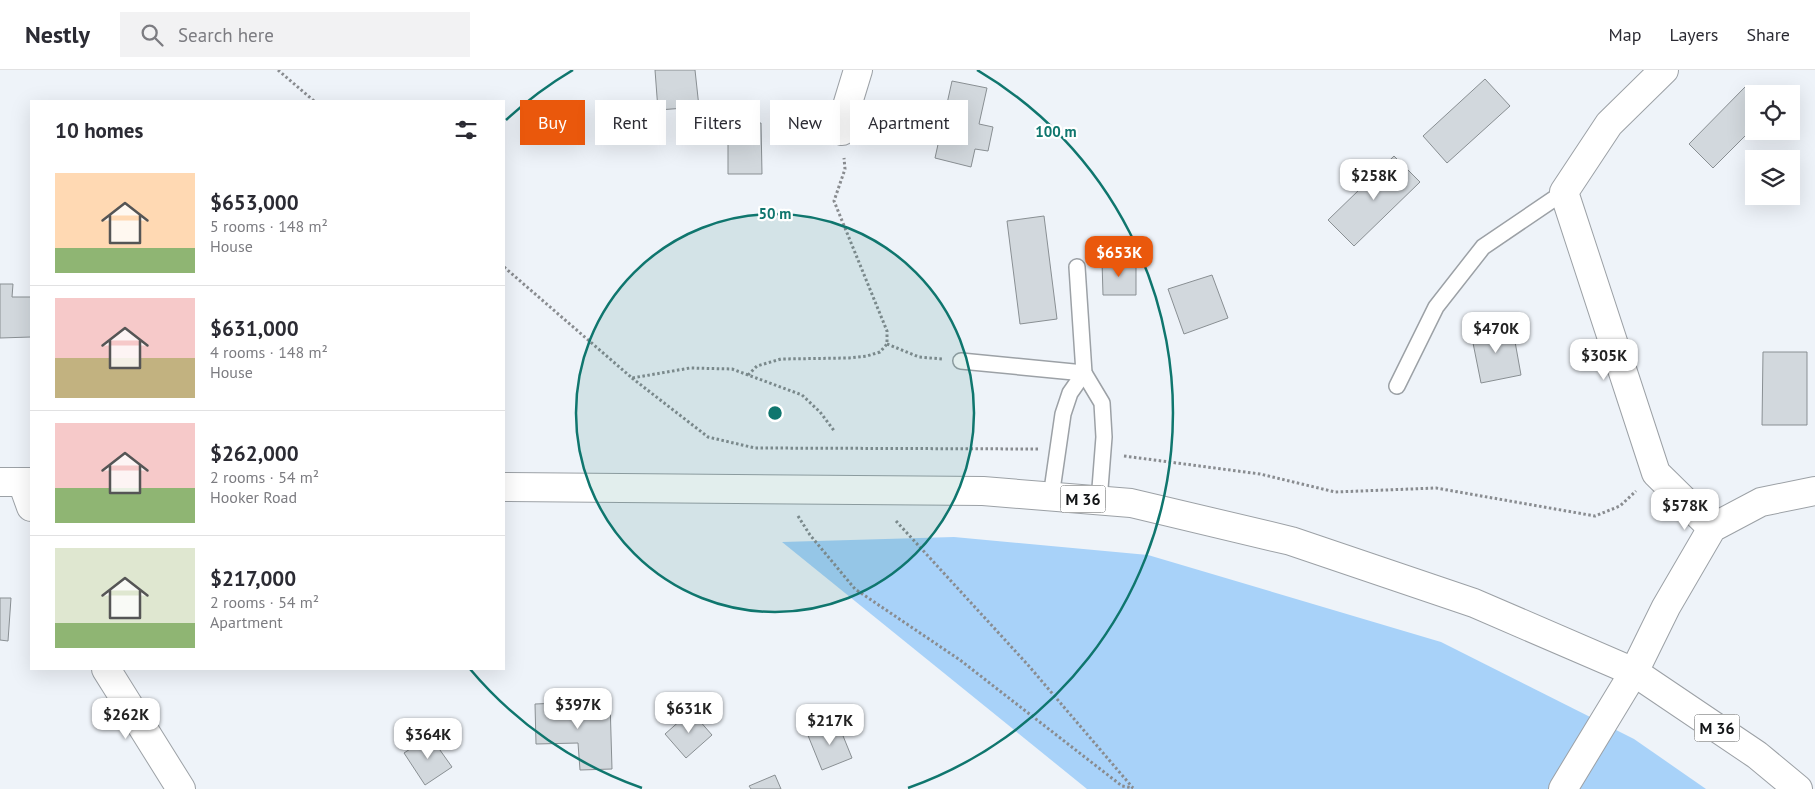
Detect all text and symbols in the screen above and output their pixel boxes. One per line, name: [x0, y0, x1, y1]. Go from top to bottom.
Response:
search box: [120, 12, 470, 57]
text: Nestly: [25, 19, 90, 50]
icon: search: [138, 21, 166, 49]
text: Search here: [178, 23, 274, 47]
text: Map: [1609, 23, 1641, 46]
text: Layers: [1669, 23, 1718, 46]
text: Share: [1746, 23, 1790, 46]
map controls: [1745, 85, 1800, 205]
button: locate: [1745, 85, 1800, 140]
chip: Buy: [520, 100, 585, 145]
chip: Rent: [595, 100, 666, 145]
chip: Filters: [676, 100, 760, 145]
chip: New: [770, 100, 840, 145]
chip: Apartment: [850, 100, 968, 145]
icon: filters: [452, 116, 480, 144]
text: 10 homes: [55, 117, 143, 144]
text: 100 m: [1035, 122, 1077, 141]
button: layers: [1745, 150, 1800, 205]
pin: $258K: [1339, 158, 1409, 201]
text: $258K: [1351, 165, 1397, 185]
text: $653,000: [210, 189, 299, 216]
icon: home: [95, 193, 155, 253]
text: 50 m: [759, 204, 791, 223]
text: 5 rooms · 148 m²: [210, 216, 328, 236]
text: House: [210, 236, 253, 256]
pin: $653K: [1084, 236, 1154, 278]
text: $653K: [1096, 242, 1142, 262]
pin: $470K: [1461, 312, 1531, 354]
text: $631,000: [210, 315, 299, 342]
icon: home: [95, 318, 155, 378]
text: $470K: [1473, 318, 1519, 338]
pin: $305K: [1569, 338, 1639, 381]
text: 4 rooms · 148 m²: [210, 342, 328, 362]
text: $305K: [1581, 345, 1627, 365]
text: House: [210, 362, 253, 382]
centre of rings: [766, 404, 784, 422]
text: $262,000: [210, 440, 299, 467]
icon: home: [95, 443, 155, 503]
text: 2 rooms · 54 m²: [210, 467, 319, 487]
road number: M 36: [1060, 486, 1106, 512]
text: Hooker Road: [210, 487, 297, 507]
pin: $578K: [1650, 488, 1720, 531]
text: $578K: [1662, 495, 1708, 515]
text: $217,000: [210, 565, 296, 592]
icon: home: [95, 568, 155, 628]
text: 2 rooms · 54 m²: [210, 592, 319, 612]
text: Apartment: [210, 612, 283, 632]
pin: $397K: [543, 688, 613, 730]
pin: $631K: [654, 692, 724, 734]
text: $397K: [555, 694, 601, 714]
pin: $262K: [91, 698, 161, 740]
text: $631K: [666, 698, 712, 718]
text: $262K: [103, 704, 149, 724]
pin: $217K: [795, 704, 865, 746]
text: $217K: [807, 710, 853, 730]
road number: M 36: [1694, 714, 1740, 741]
pin: $364K: [393, 718, 463, 760]
text: $364K: [405, 724, 451, 744]

